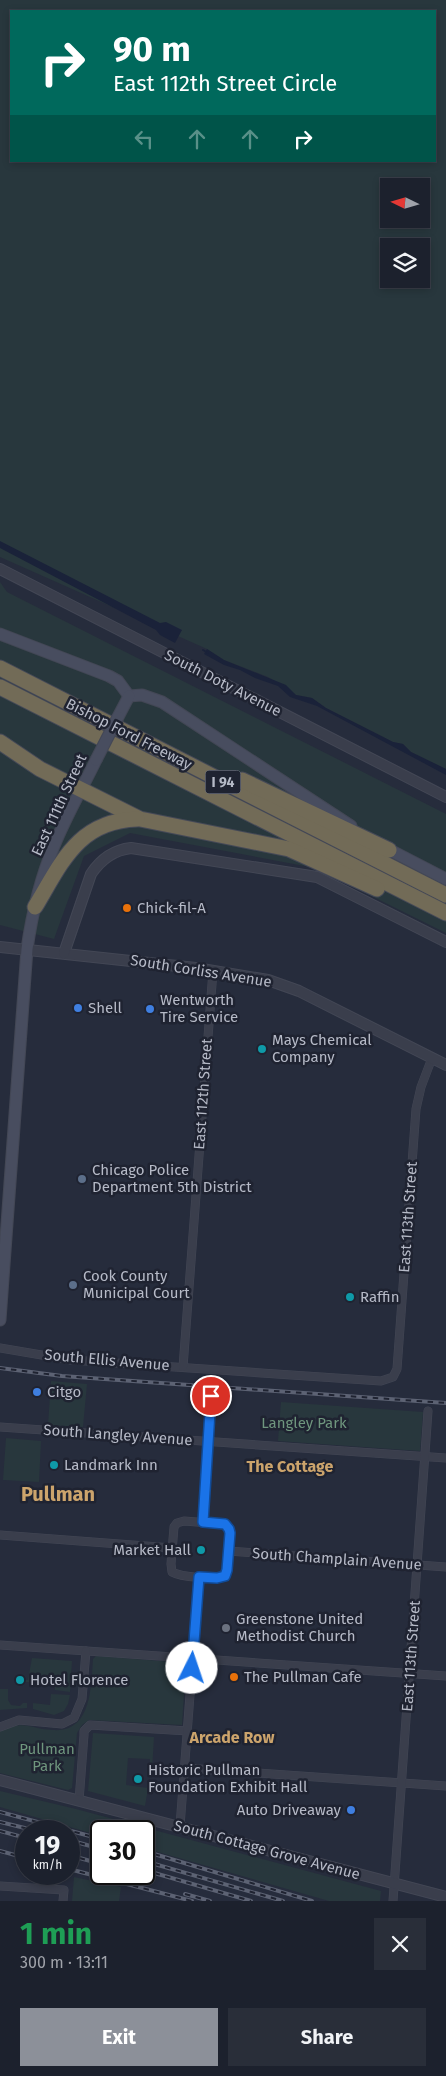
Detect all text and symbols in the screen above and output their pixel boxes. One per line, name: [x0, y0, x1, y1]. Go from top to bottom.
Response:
text: 90 m: [113, 28, 191, 70]
icon: right: [30, 30, 95, 95]
text: East 112th Street Circle: [113, 70, 337, 97]
icon: left: [130, 125, 158, 153]
icon: ahead: [183, 125, 211, 153]
icon: ahead: [236, 125, 264, 153]
icon: right: [289, 125, 317, 153]
north arrow: [380, 178, 430, 228]
map controls: [380, 178, 430, 288]
button: layers: [380, 238, 430, 288]
street label: South Doty Avenue: [162, 646, 284, 720]
street label: Bishop Ford Freeway: [63, 694, 196, 774]
street label: East 111th Street: [28, 751, 91, 859]
road number: I 94: [206, 770, 240, 794]
place label: Chick-fil-A: [137, 899, 206, 917]
marker: Chick-fil-A: [121, 902, 133, 914]
street label: South Corliss Avenue: [129, 951, 273, 991]
place label: Wentworth Tire Service: [160, 991, 238, 1026]
place label: Shell: [88, 999, 123, 1017]
marker: Shell: [72, 1002, 84, 1014]
marker: Wentworth Tire Service: [144, 1003, 156, 1015]
place label: Mays Chemical Company: [272, 1031, 372, 1066]
street label: East 112th Street: [190, 1037, 216, 1150]
marker: Mays Chemical Company: [256, 1043, 268, 1055]
street label: East 113th Street: [395, 1160, 421, 1273]
place label: Chicago Police Department 5th District: [92, 1161, 252, 1196]
marker: Chicago Police Department 5th District: [76, 1173, 88, 1185]
place label: Cook County Municipal Court: [83, 1267, 190, 1302]
marker: Cook County Municipal Court: [67, 1279, 79, 1291]
place label: Raffin: [360, 1288, 400, 1306]
marker: Raffin: [344, 1291, 356, 1303]
street label: South Ellis Avenue: [44, 1346, 170, 1374]
pin: [190, 1375, 232, 1417]
icon: arrive: [197, 1382, 225, 1410]
place label: Citgo: [47, 1383, 81, 1401]
marker: Citgo: [31, 1386, 43, 1398]
park label: Langley Park: [261, 1414, 347, 1432]
street label: South Langley Avenue: [43, 1421, 193, 1449]
place label: Landmark Inn: [64, 1456, 158, 1474]
district label: The Cottage: [247, 1457, 334, 1476]
marker: Landmark Inn: [48, 1459, 60, 1471]
district label: Pullman: [21, 1482, 95, 1506]
place label: Market Hall: [113, 1541, 192, 1559]
marker: Market Hall: [195, 1544, 207, 1556]
street label: South Champlain Avenue: [252, 1544, 422, 1574]
street label: East 113th Street: [398, 1599, 424, 1712]
place label: Greenstone United Methodist Church: [236, 1610, 363, 1645]
marker: Greenstone United Methodist Church: [220, 1622, 232, 1634]
position arrow: [165, 1641, 217, 1693]
place label: The Pullman Cafe: [244, 1668, 362, 1686]
place label: Hotel Florence: [30, 1671, 128, 1689]
marker: The Pullman Cafe: [228, 1671, 240, 1683]
marker: Hotel Florence: [14, 1674, 26, 1686]
district label: Arcade Row: [189, 1728, 274, 1747]
park label: Pullman Park: [19, 1740, 75, 1775]
place label: Historic Pullman Foundation Exhibit Hall: [148, 1761, 308, 1796]
marker: Historic Pullman Foundation Exhibit Hall: [132, 1773, 144, 1785]
place label: Auto Driveaway: [237, 1801, 342, 1819]
marker: Auto Driveaway: [345, 1804, 357, 1816]
street label: South Cottage Grove Avenue: [172, 1816, 362, 1884]
speed limit sign: 30: [90, 1820, 155, 1885]
text: 19: [35, 1831, 60, 1861]
text: km/h: [33, 1858, 62, 1872]
text: 1 min: [20, 1916, 92, 1952]
button: close: [374, 1918, 426, 1970]
text: 300 m · 13:11: [20, 1953, 108, 1972]
button: Exit: [20, 2008, 218, 2066]
button: Share: [228, 2008, 426, 2066]

